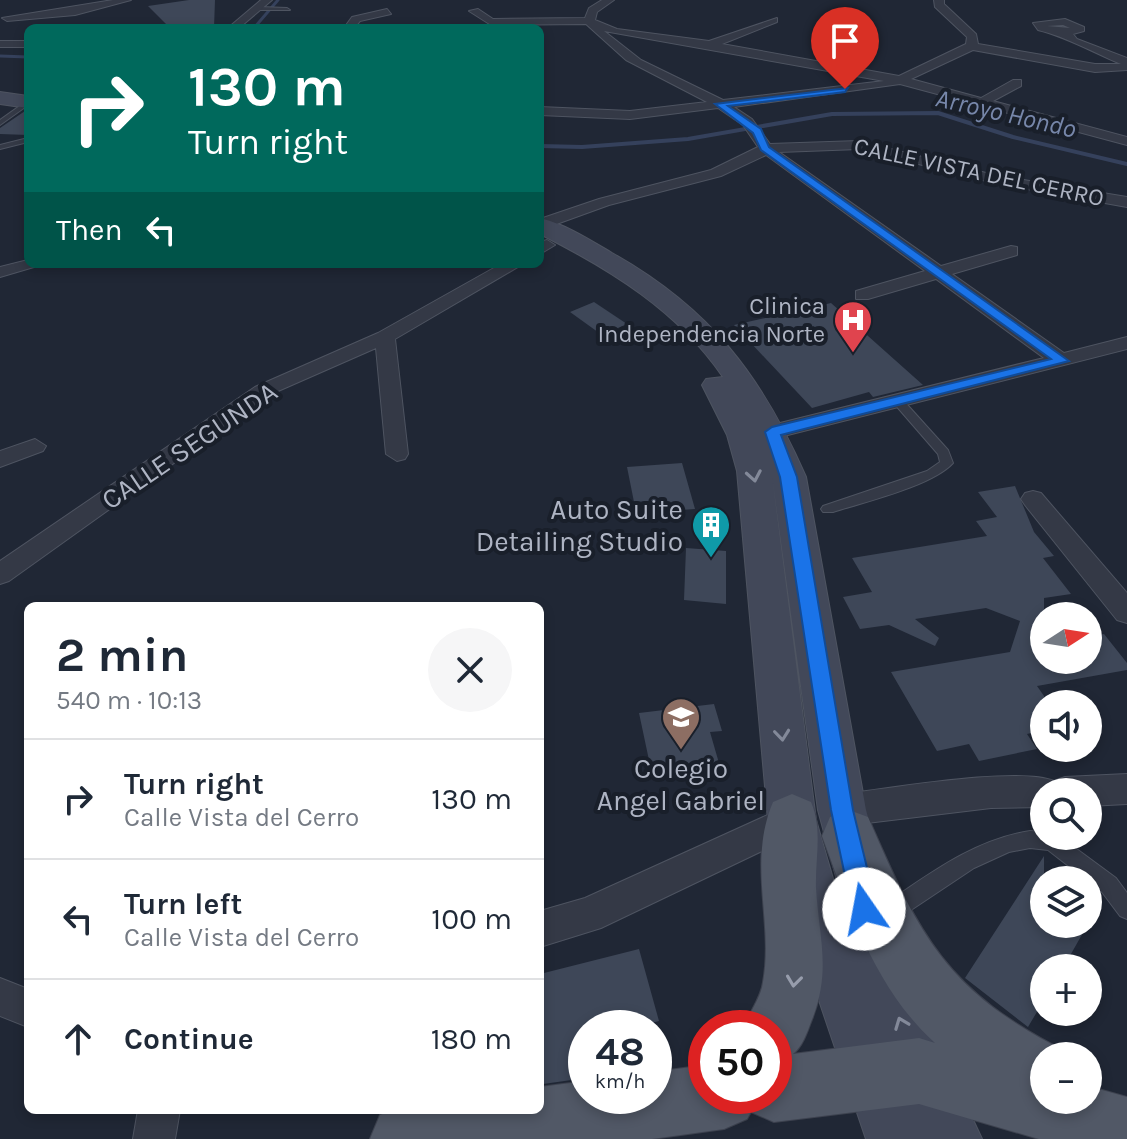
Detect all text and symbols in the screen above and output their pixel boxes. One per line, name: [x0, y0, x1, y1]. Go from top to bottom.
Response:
pin: [811, 7, 879, 89]
icon: arrive: [823, 19, 867, 63]
text: 130 m: [188, 54, 346, 119]
icon: right: [56, 56, 160, 160]
water label: Arroyo Hondo: [933, 82, 1079, 145]
text: Turn right: [188, 121, 348, 163]
street label: CALLE VISTA DEL CERRO: [852, 132, 1106, 212]
icon: left: [139, 208, 183, 252]
text: Then: [56, 212, 123, 248]
place label: Clinica Independencia Norte: [597, 292, 825, 348]
hospital icon: Clinica Independencia Norte: [832, 299, 874, 354]
street label: CALLE SEGUNDA: [95, 375, 283, 516]
one-way arrow: [744, 470, 761, 483]
place label: Auto Suite Detailing Studio: [476, 493, 683, 558]
building icon: Auto Suite Detailing Studio: [690, 504, 732, 559]
north arrow: [1030, 602, 1102, 674]
map controls: [1030, 602, 1102, 1114]
text: 2 min: [56, 627, 188, 683]
button: close: [428, 628, 512, 712]
text: 540 m · 10:13: [56, 685, 202, 716]
button: sound: [1030, 690, 1102, 762]
school or university icon: Colegio Angel Gabriel: [660, 696, 702, 751]
one-way arrow: [774, 728, 791, 741]
place label: Colegio Angel Gabriel: [597, 752, 765, 817]
text: Turn right: [124, 766, 264, 802]
icon: right: [56, 777, 100, 821]
button: search: [1030, 778, 1102, 850]
text: 130 m: [431, 781, 512, 817]
text: Calle Vista del Cerro: [124, 802, 359, 833]
button: layers: [1030, 866, 1102, 938]
position arrow: [822, 867, 906, 951]
text: Turn left: [124, 886, 242, 922]
icon: left: [56, 897, 100, 941]
text: 100 m: [431, 901, 512, 937]
text: Calle Vista del Cerro: [124, 922, 359, 953]
button: +: [1030, 954, 1102, 1026]
one-way arrow: [786, 974, 803, 988]
speed limit sign: 50: [688, 1010, 792, 1114]
icon: ahead: [56, 1017, 100, 1061]
one-way arrow: [894, 1017, 911, 1031]
text: Continue: [124, 1021, 254, 1057]
text: 180 m: [431, 1021, 512, 1057]
text: 48: [595, 1028, 645, 1075]
button: −: [1030, 1042, 1102, 1114]
text: km/h: [595, 1070, 645, 1093]

